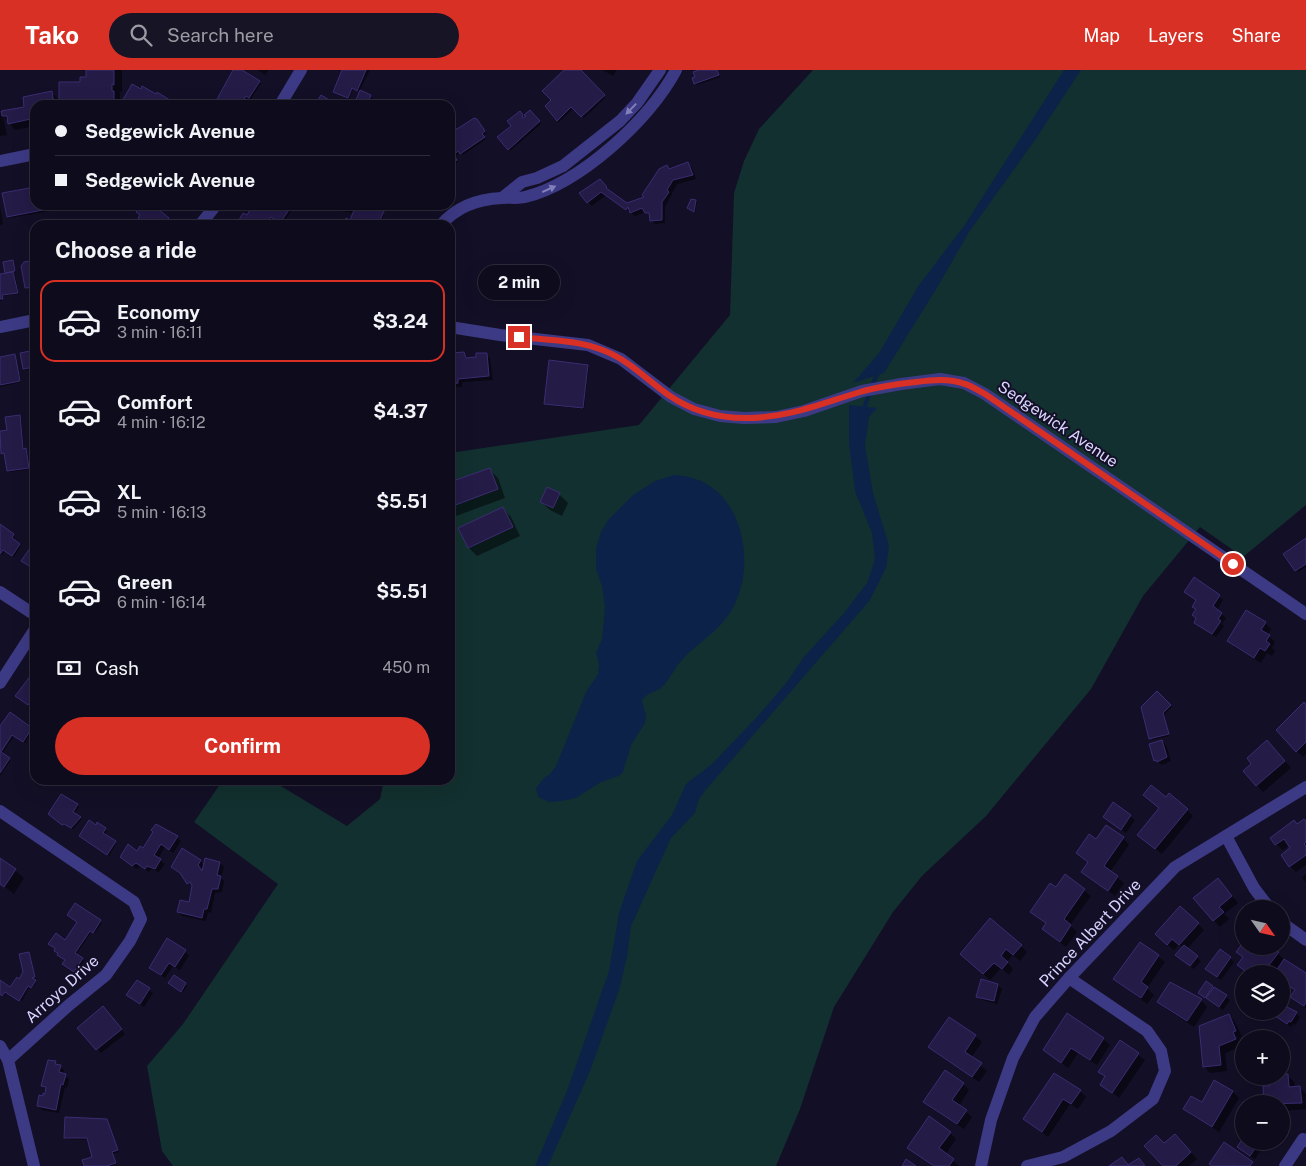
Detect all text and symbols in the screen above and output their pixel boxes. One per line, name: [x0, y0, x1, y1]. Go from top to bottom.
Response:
search box: [109, 13, 459, 58]
text: Tako: [25, 21, 79, 49]
icon: search: [127, 21, 155, 49]
text: Search here: [167, 24, 274, 46]
text: Map: [1084, 25, 1120, 46]
text: Layers: [1148, 25, 1204, 46]
text: Share: [1232, 25, 1281, 46]
one-way arrow: [626, 103, 638, 115]
text: Sedgewick Avenue: [85, 120, 255, 142]
text: Sedgewick Avenue: [85, 169, 255, 191]
one-way arrow: [541, 184, 556, 193]
text: Choose a ride: [55, 237, 197, 263]
callout: 2 min: [478, 264, 560, 300]
text: 2 min: [498, 273, 540, 292]
icon: car: [57, 299, 102, 344]
text: Economy: [117, 301, 200, 323]
text: $3.24: [372, 310, 428, 332]
text: 3 min · 16:11: [117, 323, 203, 342]
route end: [508, 326, 530, 348]
street label: Sedgewick Avenue: [994, 377, 1122, 471]
icon: car: [57, 389, 102, 434]
text: Comfort: [117, 391, 193, 413]
text: $4.37: [373, 400, 428, 422]
text: 4 min · 16:12: [117, 413, 206, 432]
icon: car: [57, 479, 102, 524]
text: XL: [117, 481, 142, 503]
text: $5.51: [376, 490, 428, 512]
text: 5 min · 16:13: [117, 503, 206, 522]
route start: [1222, 553, 1244, 575]
icon: car: [57, 569, 102, 614]
text: Green: [117, 571, 172, 593]
text: $5.51: [376, 580, 428, 602]
text: 6 min · 16:14: [117, 593, 206, 612]
icon: cash: [55, 654, 83, 682]
text: Cash: [95, 657, 139, 679]
text: 450 m: [382, 658, 430, 677]
button: Confirm: [55, 717, 430, 775]
street label: Prince Albert Drive: [1035, 875, 1145, 991]
north arrow: [1235, 900, 1290, 955]
map controls: [1235, 900, 1290, 1150]
street label: Arroyo Drive: [21, 951, 103, 1027]
button: layers: [1235, 965, 1290, 1020]
button: +: [1235, 1030, 1290, 1085]
button: −: [1235, 1095, 1290, 1150]

